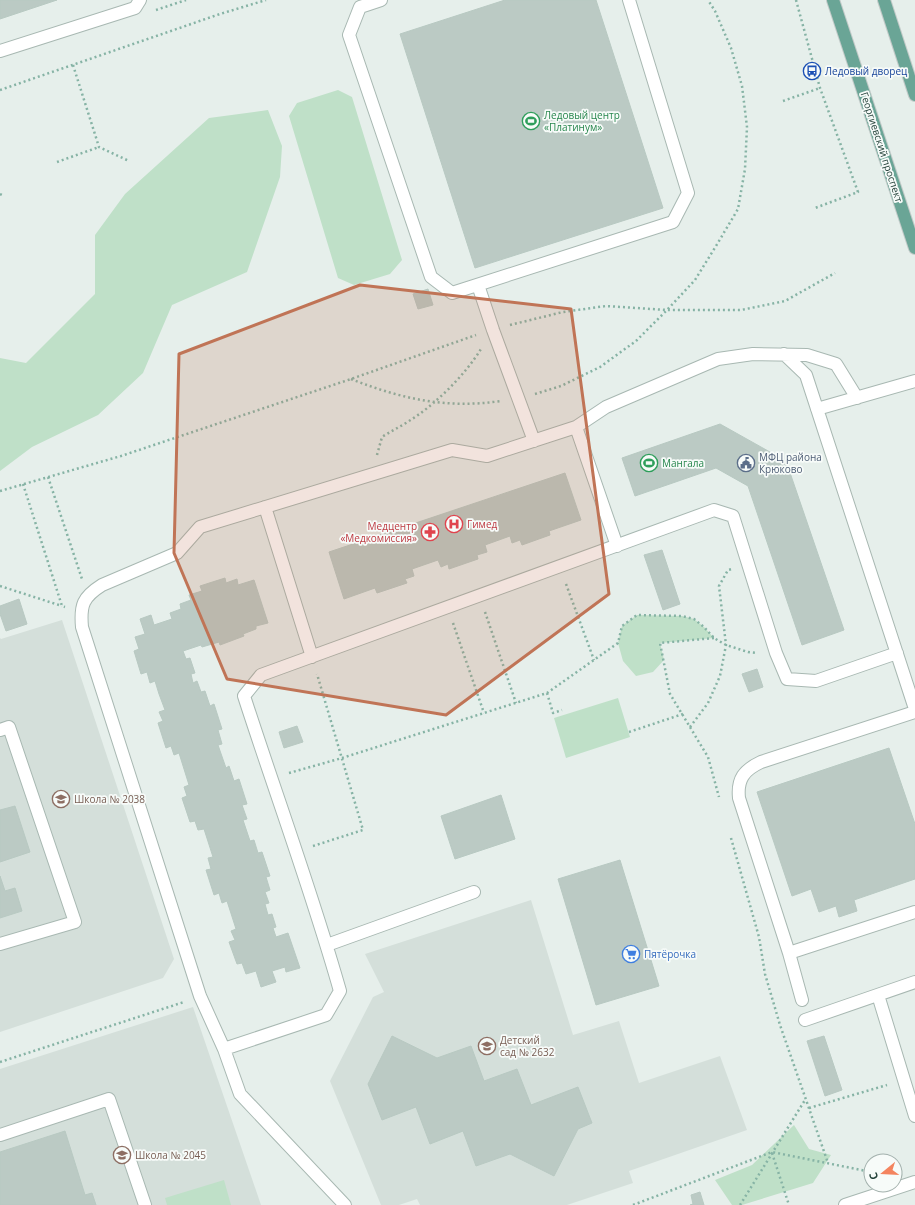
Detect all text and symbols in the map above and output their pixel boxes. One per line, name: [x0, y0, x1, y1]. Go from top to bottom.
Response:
bus stop icon: Ледовый дворец: [802, 61, 822, 81]
place label: Ледовый дворец: [825, 64, 908, 78]
street label: Георгиевский проспект: [858, 90, 907, 204]
place label: Ледовый центр «Платинум»: [544, 108, 620, 134]
sports icon: Ледовый центр «Платинум»: [521, 111, 541, 131]
place label: МФЦ района Крюково: [759, 450, 822, 476]
sports icon: Мангала: [639, 453, 659, 473]
public building icon: МФЦ района Крюково: [736, 453, 756, 473]
place label: Мангала: [662, 456, 704, 470]
hospital icon: Гимед: [444, 514, 464, 534]
place label: Гимед: [467, 517, 498, 531]
place label: Медцентр «Медкомиссия»: [340, 519, 417, 545]
pharmacy icon: Медцентр «Медкомиссия»: [420, 522, 440, 542]
school or university icon: Школа № 2038: [51, 789, 71, 809]
place label: Школа № 2038: [74, 792, 145, 806]
supermarket icon: Пятёрочка: [621, 944, 641, 964]
place label: Пятёрочка: [644, 947, 696, 961]
place label: Детский сад № 2632: [500, 1033, 555, 1059]
school or university icon: Детский сад № 2632: [477, 1036, 497, 1056]
school or university icon: Школа № 2045: [112, 1145, 132, 1165]
place label: Школа № 2045: [135, 1148, 206, 1162]
north arrow: [863, 1153, 903, 1193]
text: С: [865, 1171, 881, 1182]

